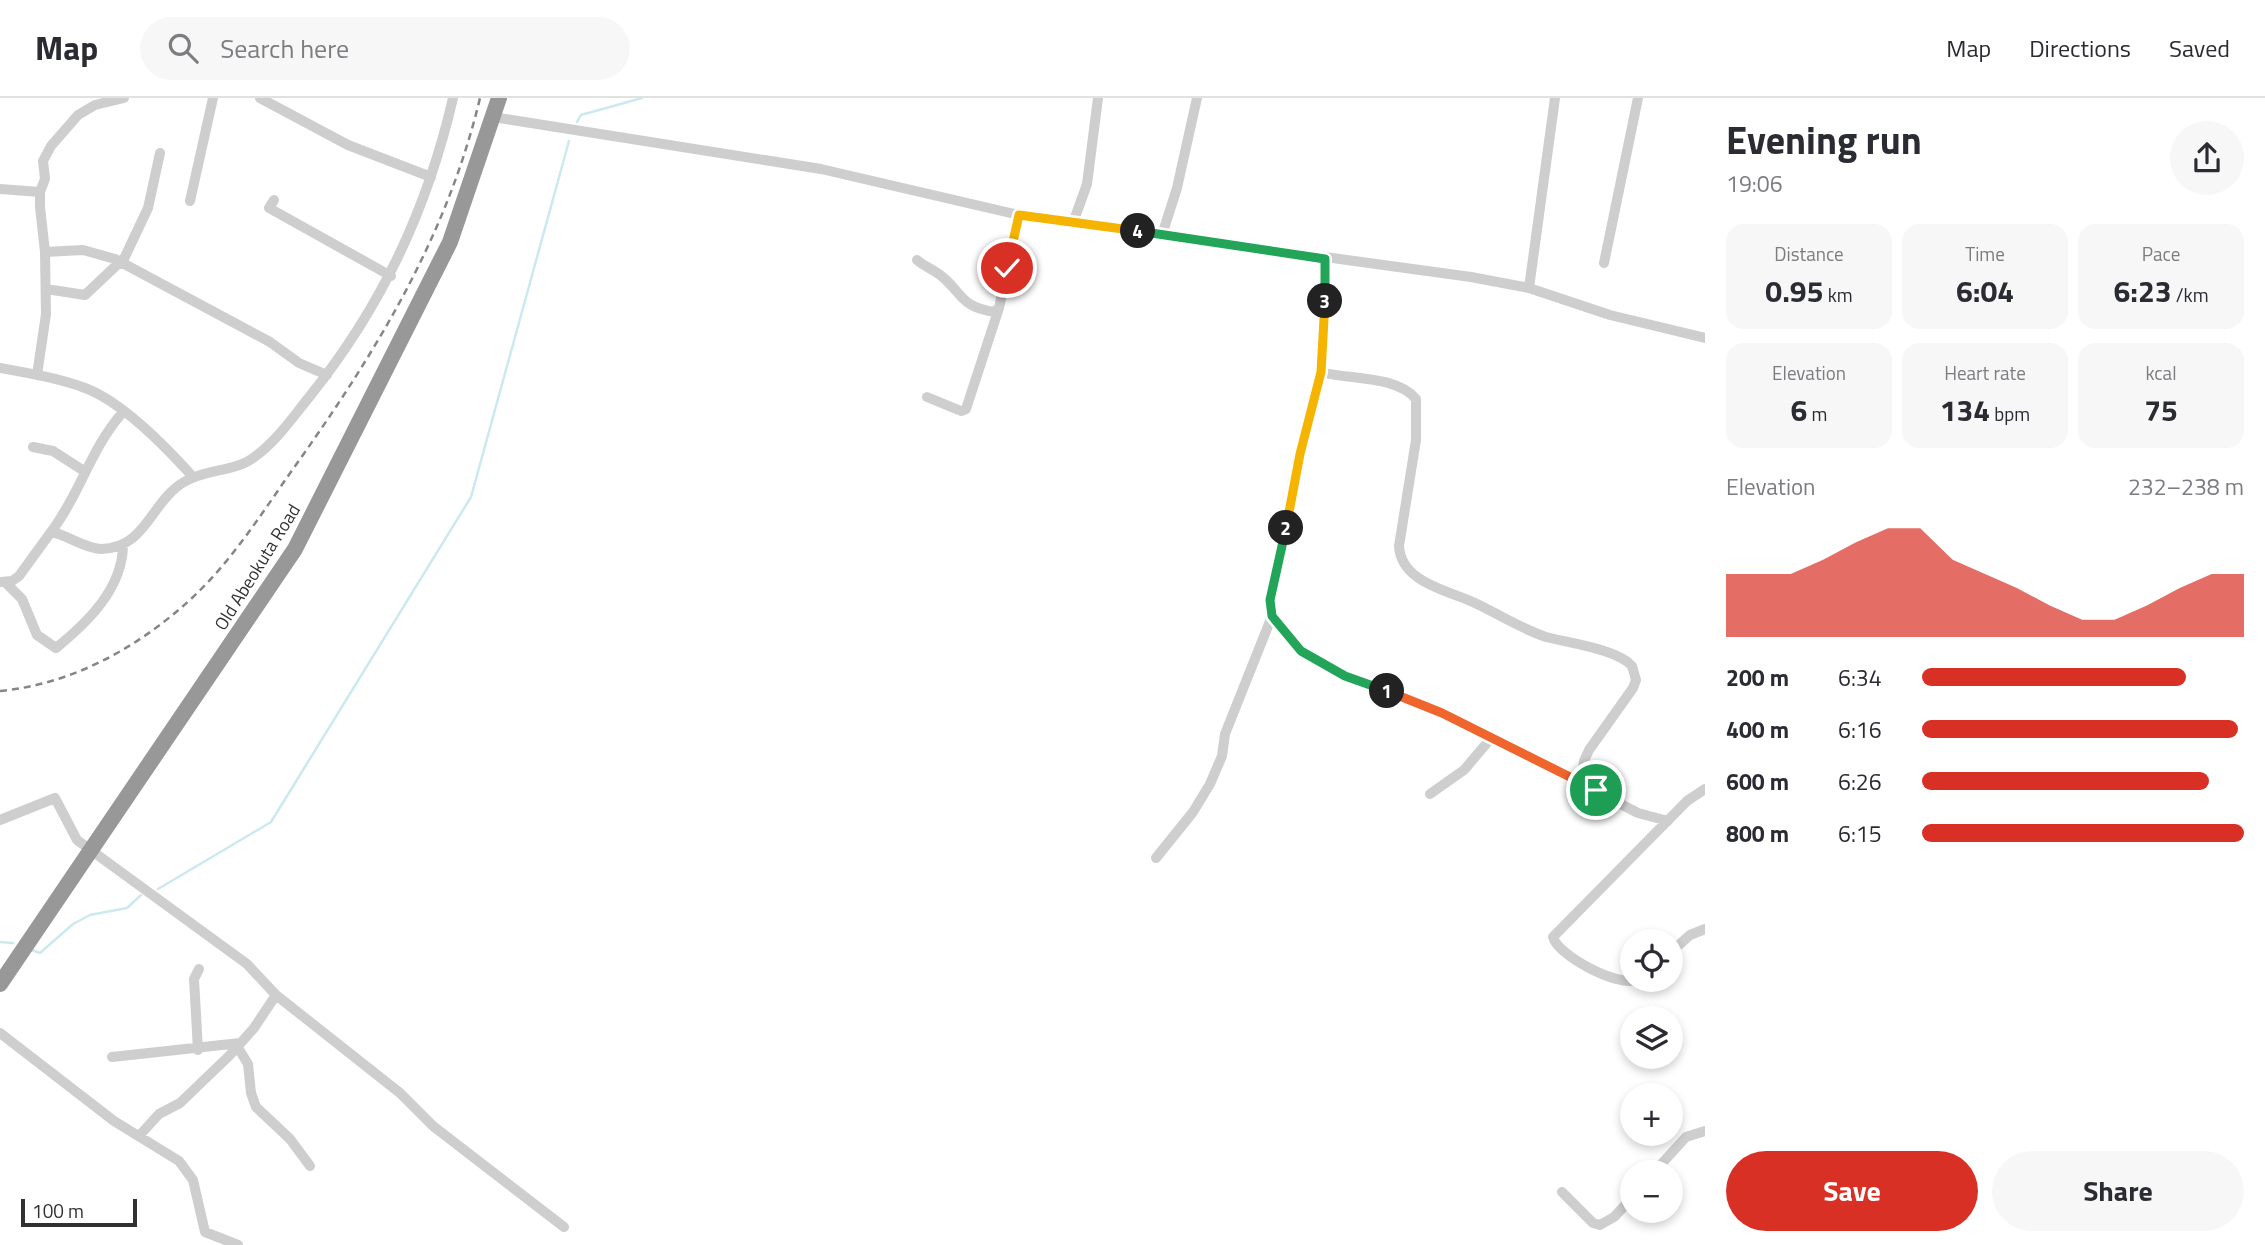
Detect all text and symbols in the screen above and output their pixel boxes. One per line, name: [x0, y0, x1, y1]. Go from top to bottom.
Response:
search box: [140, 17, 630, 80]
text: Map: [35, 23, 98, 73]
icon: search: [164, 29, 202, 67]
text: Search here: [220, 29, 349, 68]
text: Map: [1946, 30, 1991, 66]
text: Directions: [2029, 30, 2131, 66]
text: Saved: [2169, 30, 2230, 66]
text: Evening run: [1726, 111, 1922, 169]
button: share: [2170, 121, 2244, 195]
text: 19:06: [1726, 166, 1783, 201]
pin: 4: [1120, 214, 1156, 248]
text: 4: [1132, 216, 1143, 245]
pin: [977, 238, 1037, 298]
text: Distance: [1774, 239, 1844, 268]
text: Time: [1965, 239, 2005, 268]
text: Pace: [2142, 239, 2180, 268]
icon: check: [988, 249, 1026, 287]
text: 0.95: [1765, 268, 1823, 314]
text: 6:04: [1956, 268, 2014, 314]
text: 6:23: [2113, 268, 2172, 314]
text: km: [1823, 280, 1853, 309]
text: /km: [2172, 280, 2209, 309]
pin: 3: [1308, 284, 1342, 318]
text: 3: [1319, 286, 1330, 315]
text: Elevation: [1772, 358, 1846, 387]
text: Heart rate: [1944, 358, 2026, 387]
text: kcal: [2145, 358, 2177, 387]
text: 6: [1791, 387, 1807, 433]
text: 134: [1940, 387, 1990, 433]
text: 75: [2144, 387, 2178, 433]
text: m: [1807, 399, 1827, 428]
text: bpm: [1990, 399, 2030, 428]
text: Elevation: [1726, 469, 1815, 504]
text: 232–238 m: [2128, 469, 2244, 504]
street label: Old Abeokuta Road: [207, 498, 307, 636]
pin: 2: [1268, 510, 1304, 546]
text: 2: [1280, 513, 1291, 542]
text: 200 m: [1726, 660, 1789, 695]
text: 6:34: [1838, 660, 1882, 695]
pin: 1: [1370, 674, 1404, 708]
text: 1: [1381, 676, 1392, 705]
text: 400 m: [1726, 712, 1789, 747]
text: 6:16: [1838, 712, 1882, 747]
pin: [1566, 760, 1626, 820]
text: 600 m: [1726, 764, 1789, 799]
text: 6:26: [1838, 764, 1882, 799]
icon: arrive: [1577, 771, 1615, 809]
text: 800 m: [1726, 816, 1789, 851]
text: 6:15: [1838, 816, 1882, 851]
map controls: [1620, 929, 1683, 1223]
button: locate: [1620, 929, 1683, 992]
button: layers: [1620, 1006, 1683, 1069]
button: +: [1620, 1083, 1683, 1146]
button: Save: [1726, 1151, 1978, 1231]
button: Share: [1992, 1151, 2244, 1231]
button: −: [1620, 1160, 1683, 1223]
scale bar: [21, 1196, 136, 1228]
text: 100 m: [32, 1196, 84, 1225]

